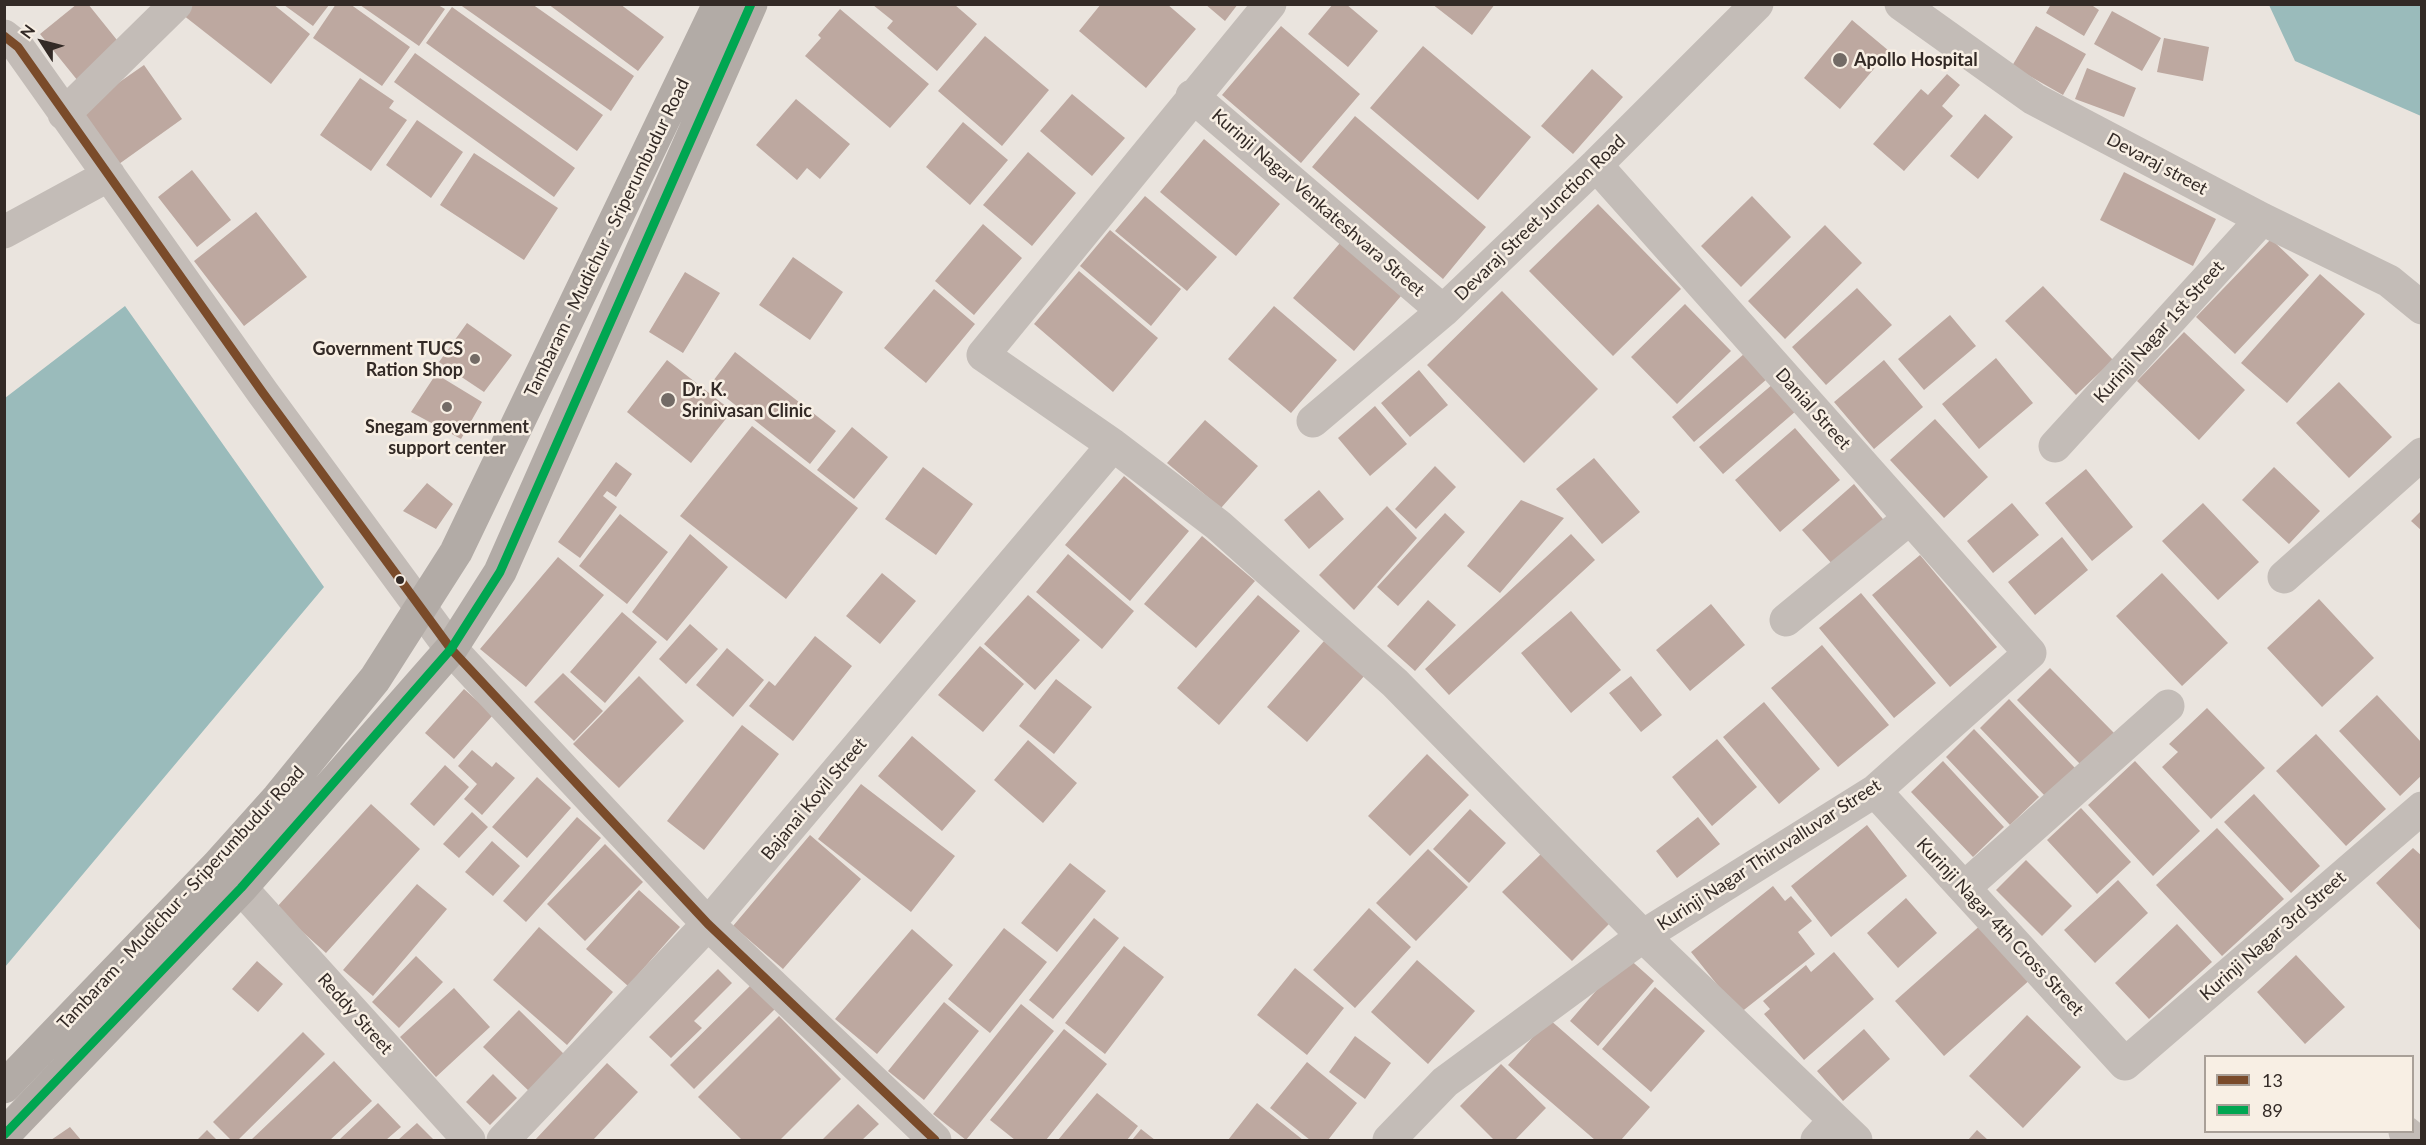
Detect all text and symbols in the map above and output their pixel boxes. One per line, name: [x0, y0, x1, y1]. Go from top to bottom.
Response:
north arrow: [12, 12, 72, 72]
text: N: [16, 21, 38, 42]
place label: Apollo Hospital: [1854, 49, 1978, 71]
marker: Apollo Hospital: [1831, 51, 1849, 69]
street label: Tambaram - Mudichur - Sriperumbudur Road: [520, 75, 694, 401]
street label: Kurinji Nagar Venkateshvara Street: [1207, 105, 1429, 301]
street label: Devaraj street: [2103, 128, 2211, 200]
street label: Devaraj Street Junction Road: [1450, 131, 1630, 305]
street label: Kurinji Nagar 1st Street: [2089, 256, 2229, 408]
place label: Government TUCS Ration Shop: [313, 338, 463, 380]
marker: Government TUCS Ration Shop: [468, 352, 482, 366]
street label: Danial Street: [1771, 364, 1855, 454]
place label: Dr. K. Srinivasan Clinic: [682, 379, 812, 422]
marker: Dr. K. Srinivasan Clinic: [659, 391, 677, 409]
marker: Snegam government support center: [440, 400, 454, 414]
place label: Snegam government support center: [365, 416, 529, 458]
unlabelled marker: [394, 574, 406, 586]
street label: Bajanai Kovil Street: [757, 734, 871, 864]
street label: Tambaram - Mudichur - Sriperumbudur Road: [53, 762, 309, 1034]
street label: Kurinji Nagar Thiruvalluvar Street: [1653, 775, 1885, 935]
street label: Kurinji Nagar 4th Cross Street: [1912, 834, 2088, 1020]
street label: Kurinji Nagar 3rd Street: [2196, 867, 2350, 1005]
street label: Reddy Street: [313, 969, 397, 1059]
legend: [2204, 1055, 2414, 1133]
text: 13: [2262, 1069, 2283, 1091]
text: 89: [2262, 1099, 2283, 1121]

